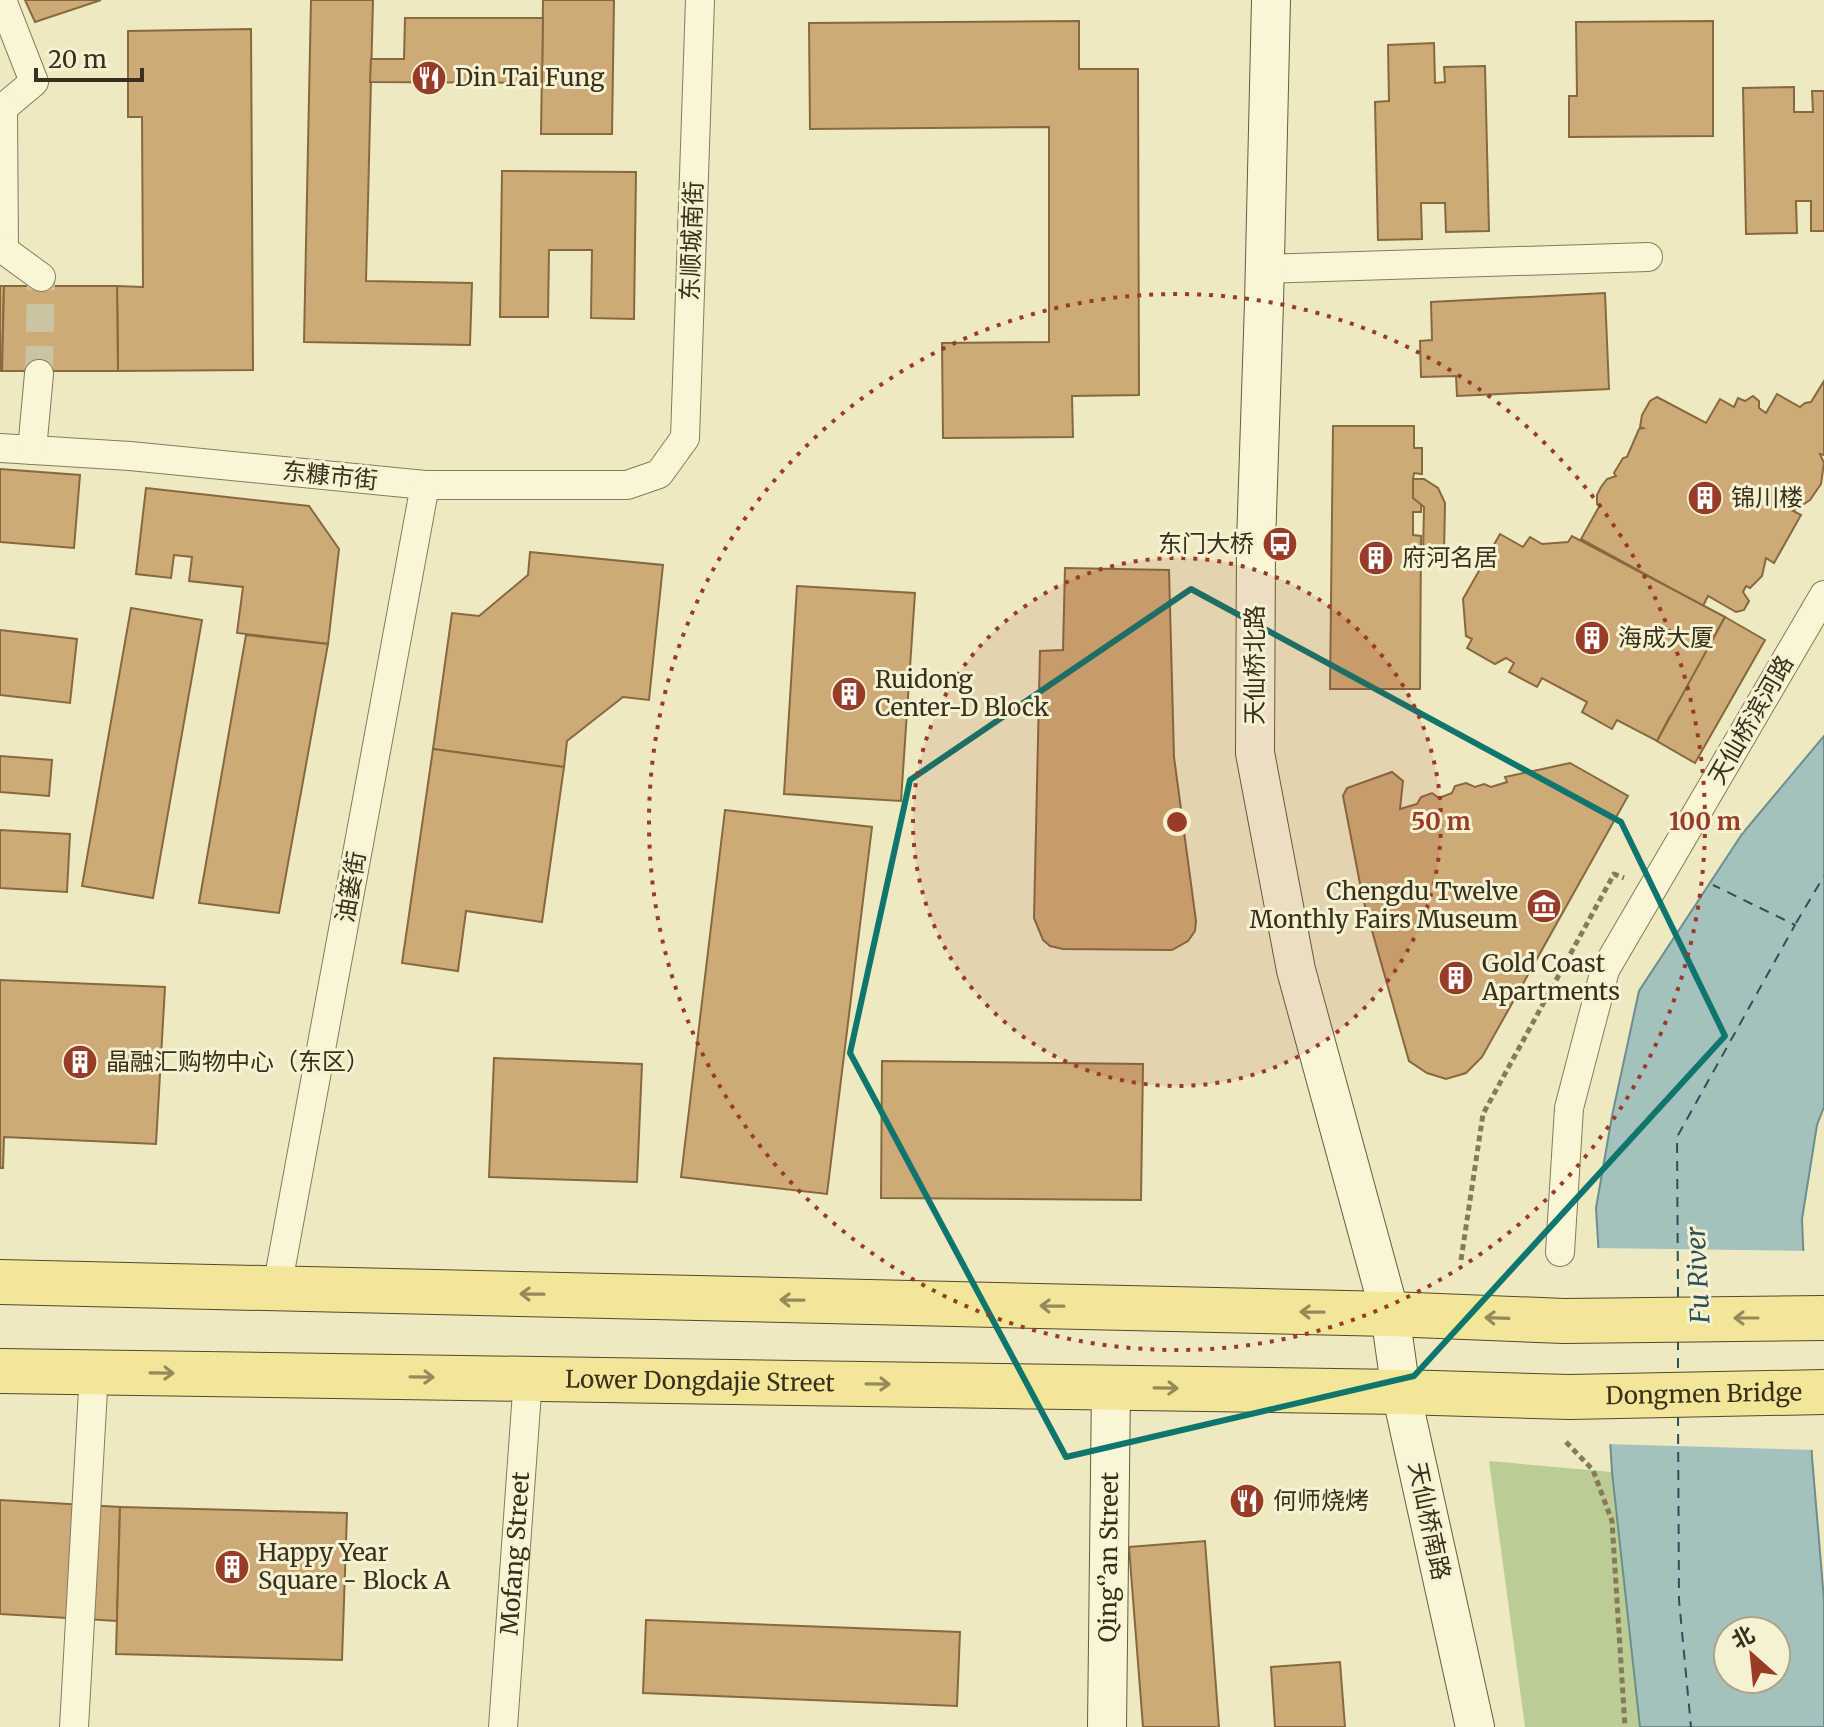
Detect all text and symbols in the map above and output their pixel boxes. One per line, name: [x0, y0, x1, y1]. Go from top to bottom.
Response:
scale bar: [36, 32, 142, 82]
text: 20 m: [48, 44, 107, 75]
restaurant icon: Din Tai Fung: [410, 59, 448, 97]
place label: Din Tai Fung: [455, 62, 605, 93]
street label: 东顺城南街: [674, 180, 709, 301]
street label: 东糠市街: [281, 455, 379, 496]
building icon: 锦川楼: [1686, 479, 1724, 517]
place label: 锦川楼: [1731, 482, 1803, 513]
bus stop icon: 东门大桥: [1261, 525, 1299, 563]
place label: 东门大桥: [1158, 528, 1254, 559]
building icon: 府河名居: [1357, 539, 1395, 577]
place label: 府河名居: [1402, 542, 1498, 573]
street label: 天仙桥北路: [1239, 605, 1270, 725]
building icon: 海成大厦: [1573, 619, 1611, 657]
place label: 海成大厦: [1618, 622, 1714, 653]
street label: 天仙桥滨河路: [1701, 650, 1800, 790]
place label: Ruidong Center-D Block: [875, 664, 1050, 723]
building icon: Ruidong Center-D Block: [830, 675, 868, 713]
text: 50 m: [1411, 806, 1471, 837]
text: 100 m: [1669, 806, 1741, 837]
centre of rings: [1163, 808, 1191, 836]
street label: 油篓街: [329, 849, 372, 925]
place label: Chengdu Twelve Monthly Fairs Museum: [1250, 876, 1518, 935]
museum icon: Chengdu Twelve Monthly Fairs Museum: [1525, 887, 1563, 925]
place label: Gold Coast Apartments: [1481, 948, 1620, 1007]
building icon: Gold Coast Apartments: [1437, 959, 1475, 997]
building icon: 晶融汇购物中心（东区）: [61, 1043, 99, 1081]
place label: 晶融汇购物中心（东区）: [106, 1046, 370, 1077]
water label: Fu River: [1678, 1225, 1717, 1325]
one-way arrow: [519, 1286, 546, 1302]
one-way arrow: [779, 1292, 806, 1308]
one-way arrow: [1039, 1298, 1066, 1314]
one-way arrow: [1299, 1304, 1326, 1320]
one-way arrow: [1484, 1310, 1511, 1325]
one-way arrow: [1733, 1311, 1760, 1326]
street label: Lower Dongdajie Street: [565, 1363, 836, 1399]
one-way arrow: [148, 1365, 175, 1381]
one-way arrow: [408, 1369, 435, 1384]
one-way arrow: [864, 1376, 891, 1391]
street label: Dongmen Bridge: [1605, 1376, 1802, 1411]
one-way arrow: [1152, 1380, 1179, 1396]
street label: 天仙桥南路: [1402, 1459, 1457, 1583]
street label: Mofang Street: [494, 1470, 536, 1636]
street label: Qing‘’an Street: [1092, 1471, 1125, 1643]
restaurant icon: 何师烧烤: [1228, 1482, 1266, 1520]
place label: 何师烧烤: [1273, 1485, 1369, 1516]
place label: Happy Year Square - Block A: [258, 1537, 451, 1596]
building icon: Happy Year Square - Block A: [213, 1548, 251, 1586]
north arrow: [1712, 1615, 1792, 1695]
text: 北: [1727, 1620, 1759, 1655]

